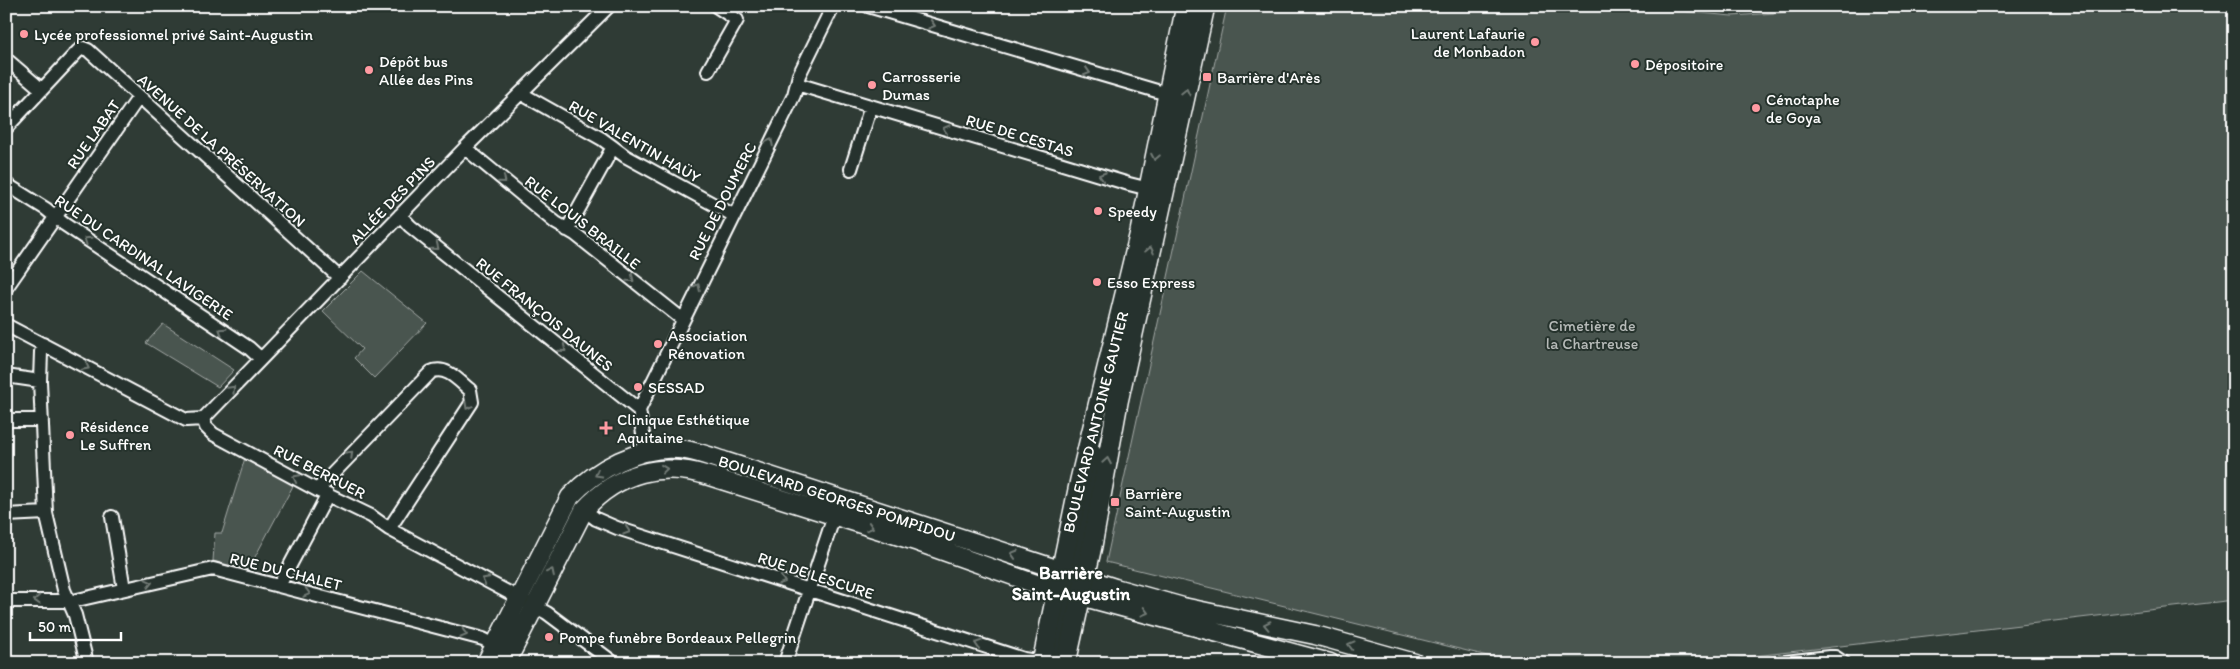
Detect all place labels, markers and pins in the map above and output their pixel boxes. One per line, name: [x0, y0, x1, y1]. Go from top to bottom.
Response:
place label: Laurent Lafaurie de Monbadon: [1411, 24, 1525, 61]
place label: Lycée professionnel privé Saint-Augustin: [34, 25, 313, 44]
marker: Lycée professionnel privé Saint-Augustin: [18, 28, 30, 40]
marker: Laurent Lafaurie de Monbadon: [1529, 36, 1541, 48]
place label: Dépôt bus Allée des Pins: [379, 52, 473, 89]
place label: Dépositoire: [1645, 55, 1723, 74]
marker: Dépositoire: [1629, 58, 1641, 70]
marker: Dépôt bus Allée des Pins: [363, 64, 375, 76]
place label: Carrosserie Dumas: [882, 67, 961, 104]
place label: Barrière d'Arès: [1217, 68, 1320, 87]
marker: Barrière d'Arès: [1201, 71, 1213, 83]
marker: Carrosserie Dumas: [866, 79, 878, 91]
place label: Cénotaphe de Goya: [1766, 90, 1840, 127]
marker: Cénotaphe de Goya: [1750, 102, 1762, 114]
place label: Speedy: [1108, 202, 1157, 221]
marker: Speedy: [1092, 205, 1104, 217]
place label: Esso Express: [1107, 273, 1195, 292]
marker: Esso Express: [1091, 276, 1103, 288]
place label: Association Rénovation: [668, 326, 748, 363]
marker: Association Rénovation: [652, 338, 664, 350]
place label: SESSAD: [648, 378, 705, 397]
marker: SESSAD: [632, 381, 644, 393]
place label: Clinique Esthétique Aquitaine: [617, 410, 750, 447]
place label: Résidence Le Suffren: [80, 417, 152, 454]
marker: Clinique Esthétique Aquitaine: [599, 421, 613, 435]
marker: Résidence Le Suffren: [64, 429, 76, 441]
place label: Barrière Saint-Augustin: [1125, 484, 1230, 521]
marker: Barrière Saint-Augustin: [1109, 496, 1121, 508]
place label: Pompe funèbre Bordeaux Pellegrin: [559, 628, 797, 647]
marker: Pompe funèbre Bordeaux Pellegrin: [543, 631, 555, 643]

